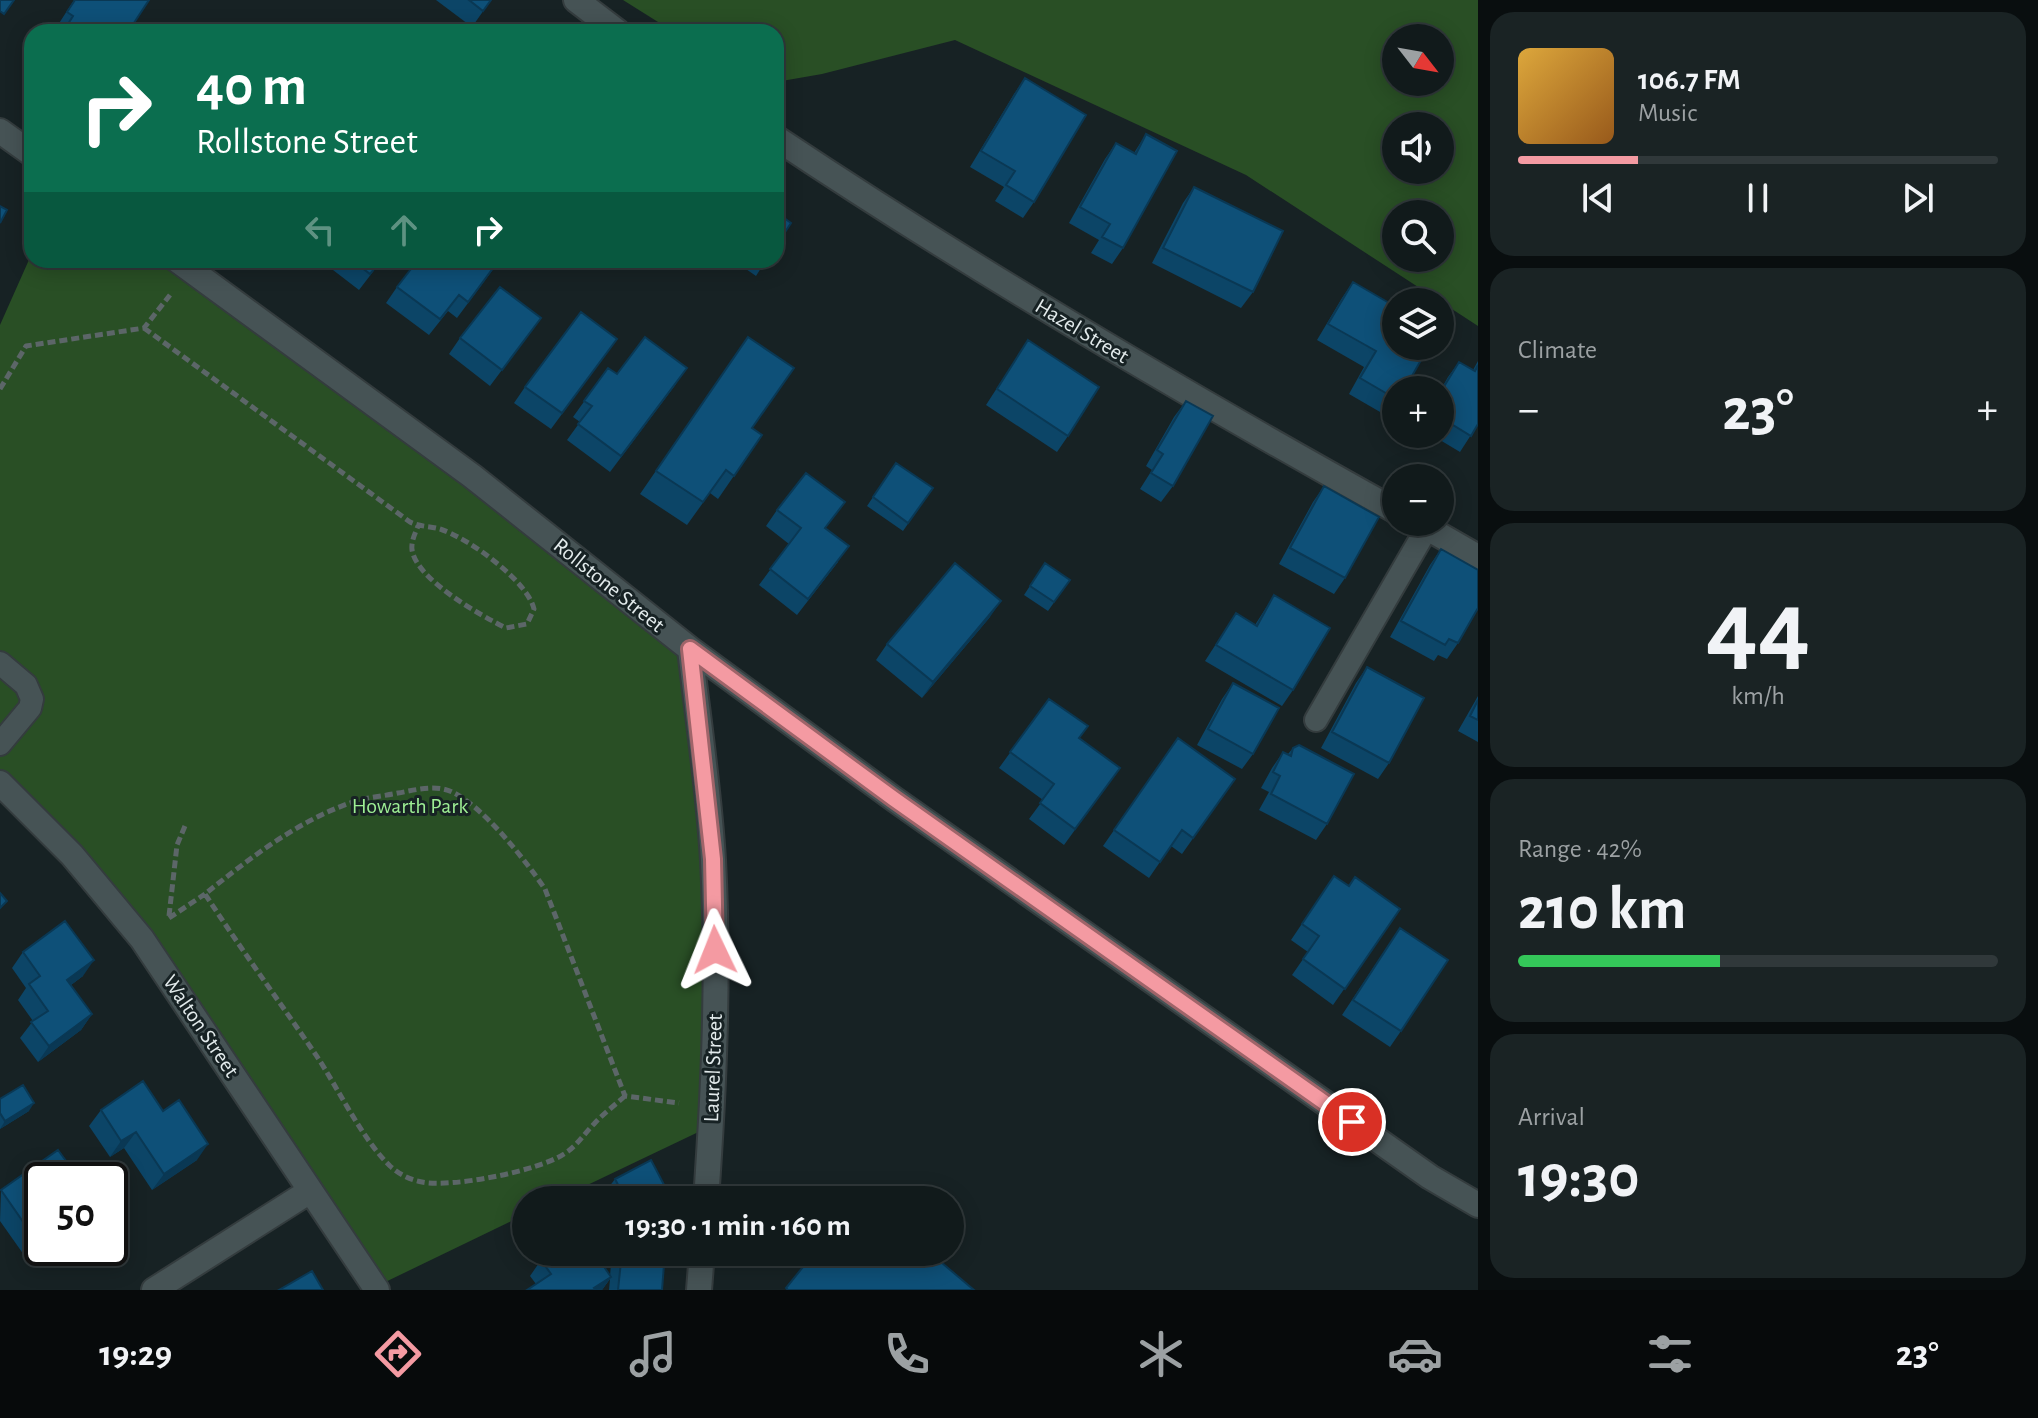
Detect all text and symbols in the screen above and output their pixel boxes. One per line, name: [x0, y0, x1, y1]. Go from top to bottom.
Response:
north arrow: [1382, 24, 1454, 96]
map controls: [1382, 24, 1454, 536]
icon: right: [64, 56, 168, 160]
text: 40 m: [196, 59, 307, 115]
text: 106.7 FM: [1638, 65, 1741, 95]
text: Music: [1638, 100, 1697, 126]
button: sound: [1382, 112, 1454, 184]
text: Rollstone Street: [196, 124, 418, 160]
icon: previous: [1576, 176, 1620, 220]
icon: pause: [1736, 176, 1780, 220]
icon: next: [1896, 176, 1940, 220]
button: search: [1382, 200, 1454, 272]
icon: left: [298, 208, 342, 252]
icon: ahead: [382, 208, 426, 252]
icon: right: [466, 208, 510, 252]
button: layers: [1382, 288, 1454, 360]
street label: Hazel Street: [1032, 295, 1132, 367]
text: Climate: [1518, 337, 1597, 363]
button: +: [1382, 376, 1454, 448]
text: 23°: [1722, 381, 1794, 441]
text: −: [1518, 388, 1539, 432]
text: +: [1977, 388, 1998, 432]
button: −: [1382, 464, 1454, 536]
street label: Rollstone Street: [549, 534, 669, 636]
text: 44: [1706, 577, 1810, 681]
text: km/h: [1731, 683, 1785, 709]
park label: Howarth Park: [352, 795, 468, 817]
text: Range · 42%: [1518, 836, 1642, 862]
text: 210 km: [1518, 880, 1686, 940]
position arrow: [673, 908, 757, 992]
street label: Walton Street: [159, 971, 243, 1081]
street label: Laurel Street: [700, 1013, 726, 1123]
pin: [1318, 1088, 1386, 1156]
icon: arrive: [1330, 1100, 1374, 1144]
text: Arrival: [1518, 1104, 1585, 1130]
text: 19:30: [1518, 1148, 1639, 1208]
speed limit sign: 50: [24, 1162, 128, 1266]
text: 19:30 · 1 min · 160 m: [625, 1211, 851, 1241]
icon: directions: [370, 1326, 426, 1382]
icon: music: [625, 1326, 681, 1382]
icon: phone: [879, 1326, 935, 1382]
icon: climate: [1133, 1326, 1189, 1382]
icon: car: [1387, 1326, 1443, 1382]
icon: filters: [1642, 1326, 1698, 1382]
text: 19:29: [99, 1336, 172, 1372]
text: 23°: [1896, 1336, 1939, 1372]

